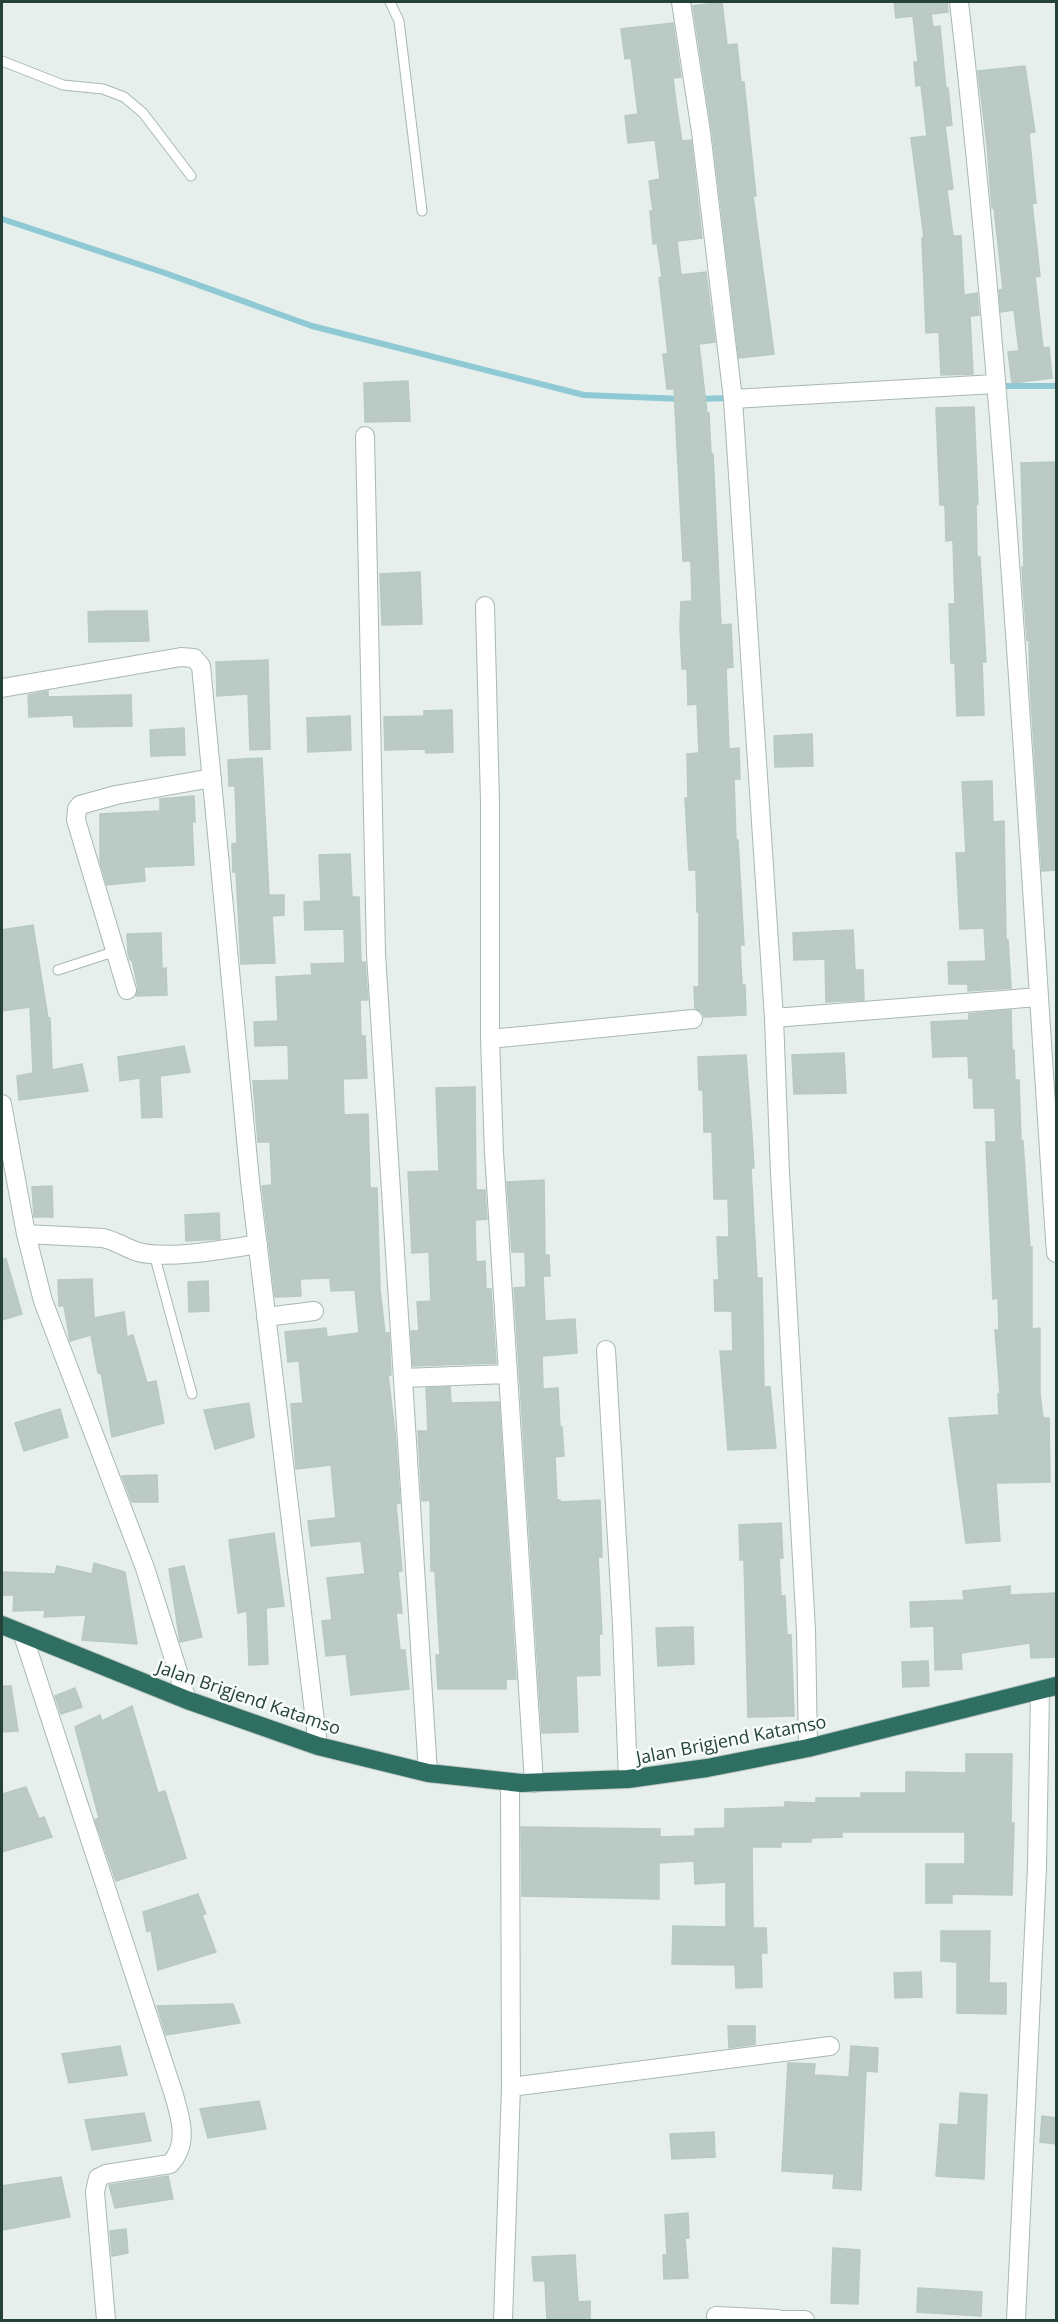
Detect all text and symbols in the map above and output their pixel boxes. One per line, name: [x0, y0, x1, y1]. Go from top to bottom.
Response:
street label: Jalan Brigjend Katamso: [152, 1654, 344, 1740]
street label: Jalan Brigjend Katamso: [632, 1709, 828, 1770]

